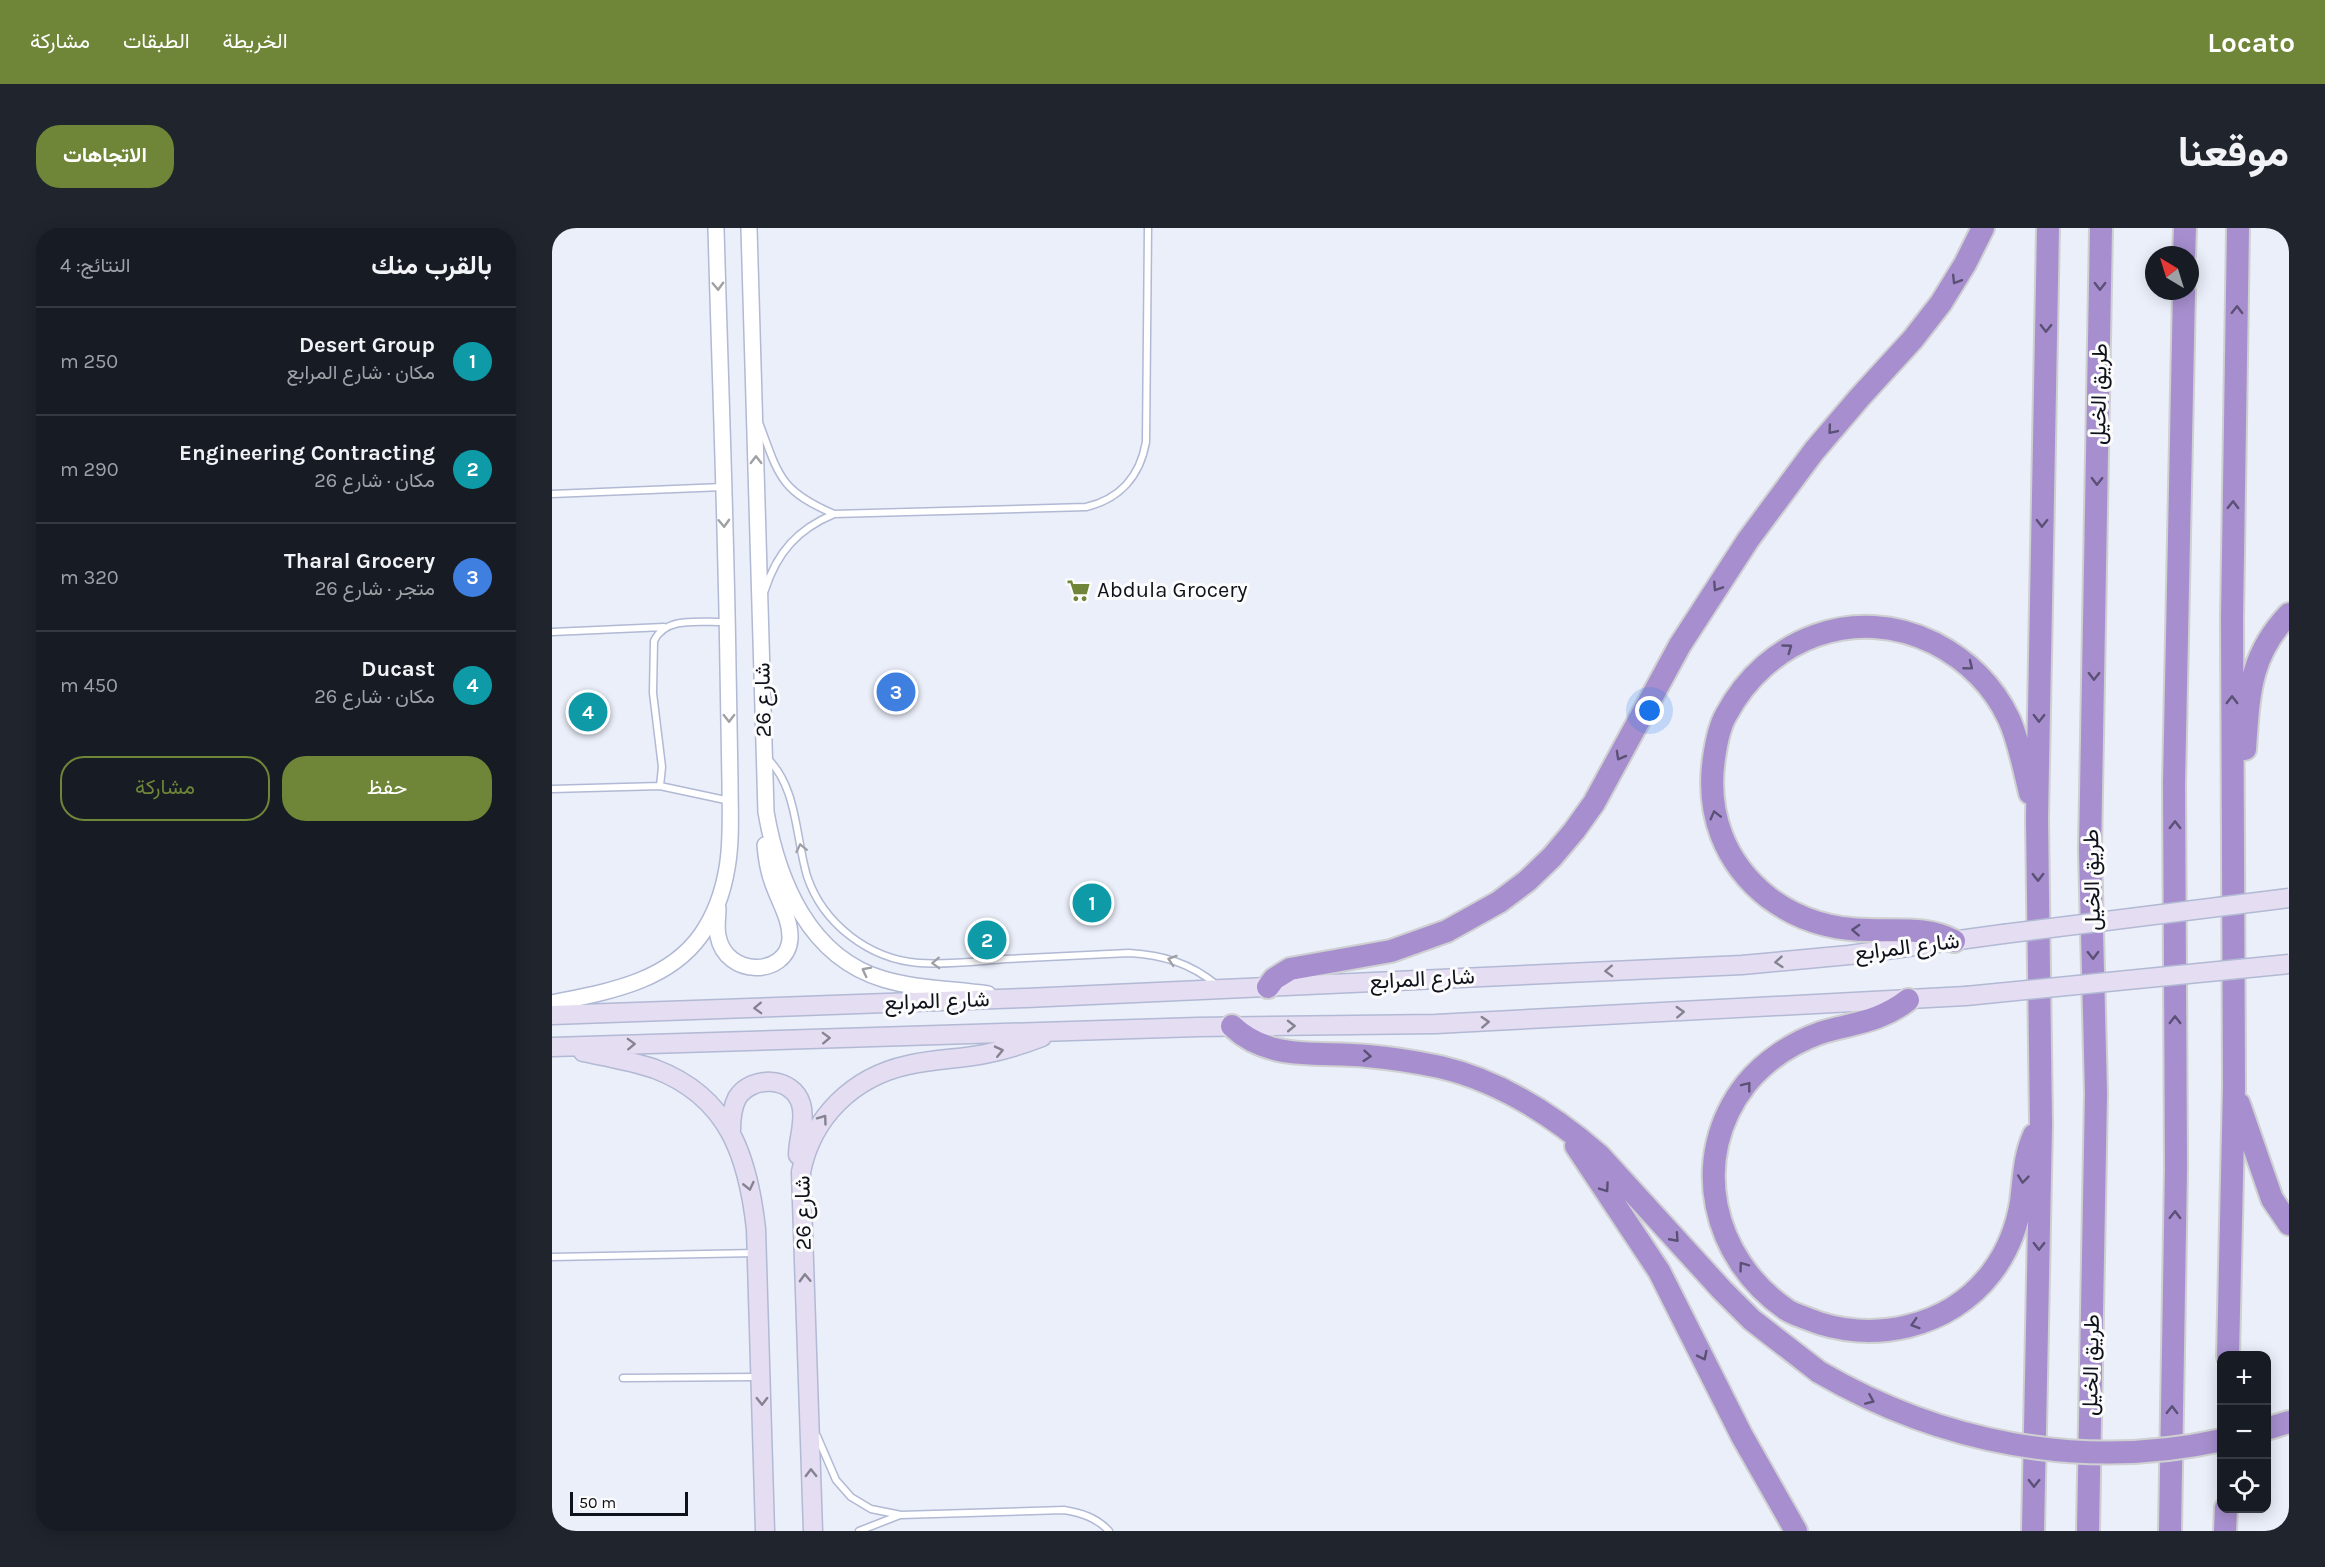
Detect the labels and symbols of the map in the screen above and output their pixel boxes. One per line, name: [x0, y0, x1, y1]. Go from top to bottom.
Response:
north arrow: [2145, 246, 2199, 300]
one-way arrow: [1951, 274, 1963, 284]
one-way arrow: [711, 282, 724, 291]
one-way arrow: [2094, 282, 2107, 291]
one-way arrow: [2230, 305, 2243, 314]
one-way arrow: [2040, 324, 2052, 333]
street label: طريق الخيل: [2085, 343, 2113, 445]
one-way arrow: [1828, 423, 1839, 434]
one-way arrow: [750, 455, 762, 464]
one-way arrow: [2091, 477, 2103, 486]
one-way arrow: [2227, 500, 2240, 509]
one-way arrow: [718, 519, 731, 528]
one-way arrow: [2036, 519, 2049, 528]
supermarket icon: Abdula Grocery: [1066, 577, 1092, 603]
place label: Abdula Grocery: [1097, 577, 1248, 603]
one-way arrow: [1712, 581, 1724, 591]
one-way arrow: [1781, 645, 1792, 656]
one-way arrow: [1962, 658, 1973, 669]
street label: شارع 26: [749, 662, 778, 738]
pin: 3: [876, 670, 916, 714]
one-way arrow: [2087, 672, 2100, 681]
pin: 4: [568, 690, 608, 734]
one-way arrow: [2226, 695, 2238, 704]
your location: [1635, 696, 1664, 725]
one-way arrow: [723, 714, 735, 723]
one-way arrow: [2033, 714, 2045, 723]
one-way arrow: [1616, 750, 1627, 760]
one-way arrow: [1710, 811, 1723, 821]
one-way arrow: [2169, 820, 2181, 829]
street label: طريق الخيل: [2078, 829, 2106, 931]
one-way arrow: [795, 844, 808, 854]
one-way arrow: [2032, 872, 2044, 881]
pin: 1: [1072, 880, 1112, 926]
pin: 2: [968, 918, 1006, 962]
one-way arrow: [1852, 923, 1861, 936]
street label: شارع المرابع: [1853, 928, 1961, 967]
one-way arrow: [2087, 951, 2099, 960]
one-way arrow: [1167, 954, 1178, 967]
one-way arrow: [1774, 955, 1783, 968]
one-way arrow: [931, 956, 940, 969]
street label: شارع المرابع: [1369, 963, 1475, 996]
one-way arrow: [1605, 965, 1614, 978]
one-way arrow: [861, 967, 872, 979]
street label: شارع المرابع: [884, 986, 990, 1017]
one-way arrow: [754, 1001, 763, 1014]
one-way arrow: [1676, 1005, 1685, 1018]
one-way arrow: [1481, 1015, 1490, 1028]
one-way arrow: [2169, 1015, 2181, 1024]
one-way arrow: [1286, 1020, 1295, 1032]
one-way arrow: [822, 1032, 831, 1045]
one-way arrow: [627, 1038, 636, 1051]
one-way arrow: [994, 1045, 1004, 1058]
one-way arrow: [1363, 1049, 1372, 1062]
one-way arrow: [1739, 1082, 1750, 1093]
one-way arrow: [816, 1114, 827, 1125]
one-way arrow: [2017, 1174, 2030, 1183]
street label: شارع 26: [789, 1175, 818, 1251]
one-way arrow: [742, 1181, 755, 1191]
one-way arrow: [1598, 1181, 1609, 1192]
one-way arrow: [2169, 1210, 2181, 1219]
one-way arrow: [1667, 1231, 1678, 1242]
one-way arrow: [2033, 1241, 2045, 1250]
one-way arrow: [1739, 1261, 1750, 1272]
one-way arrow: [798, 1273, 811, 1282]
street label: طريق الخيل: [2077, 1314, 2105, 1416]
one-way arrow: [1910, 1317, 1921, 1329]
one-way arrow: [1696, 1350, 1708, 1361]
one-way arrow: [1864, 1392, 1875, 1404]
one-way arrow: [756, 1397, 768, 1406]
one-way arrow: [2166, 1405, 2178, 1414]
one-way arrow: [805, 1468, 818, 1477]
one-way arrow: [2028, 1478, 2040, 1487]
scale bar: [570, 1489, 688, 1516]

